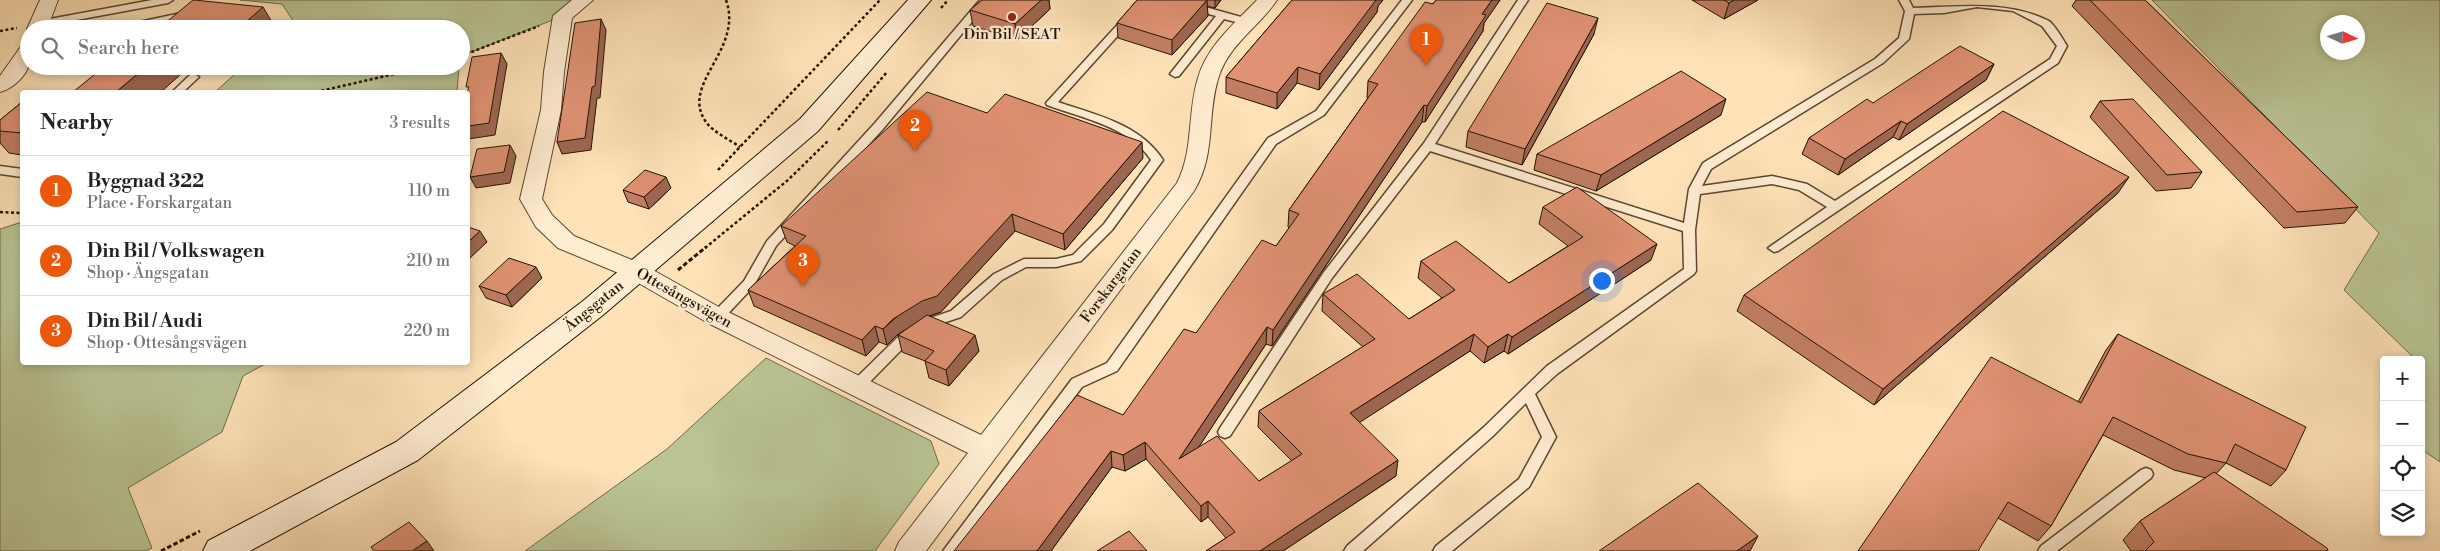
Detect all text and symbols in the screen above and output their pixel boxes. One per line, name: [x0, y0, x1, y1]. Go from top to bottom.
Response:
marker: Din Bil / SEAT: [1006, 11, 1018, 23]
north arrow: [2320, 15, 2365, 60]
search box: [20, 20, 470, 75]
pin: 1: [1410, 24, 1442, 65]
place label: Din Bil / SEAT: [963, 25, 1061, 44]
icon: search: [38, 34, 66, 62]
text: Search here: [78, 36, 179, 60]
text: Nearby: [40, 110, 113, 136]
pin: 2: [899, 110, 931, 151]
text: 3 results: [389, 113, 450, 133]
text: Byggnad 322: [87, 169, 204, 193]
text: 1: [52, 181, 60, 201]
text: 110 m: [408, 181, 450, 201]
text: Place · Forskargatan: [87, 193, 232, 213]
text: Din Bil / Volkswagen: [87, 239, 265, 263]
street label: Forskargatan: [1076, 243, 1146, 327]
pin: 3: [787, 245, 819, 286]
text: 2: [51, 251, 61, 271]
text: 210 m: [406, 251, 450, 271]
text: Shop · Ängsgatan: [87, 263, 209, 283]
street label: Ottesångsvägen: [633, 264, 735, 332]
your location: [1589, 268, 1615, 294]
street label: Ängsgatan: [560, 276, 628, 336]
text: Din Bil / Audi: [87, 309, 202, 333]
text: 3: [51, 321, 61, 341]
text: 220 m: [404, 321, 450, 341]
text: Shop · Ottesångsvägen: [87, 333, 247, 353]
map controls: [2380, 356, 2425, 536]
button: +: [2380, 356, 2425, 401]
button: −: [2380, 401, 2425, 446]
button: locate: [2380, 446, 2425, 491]
button: layers: [2380, 491, 2425, 536]

